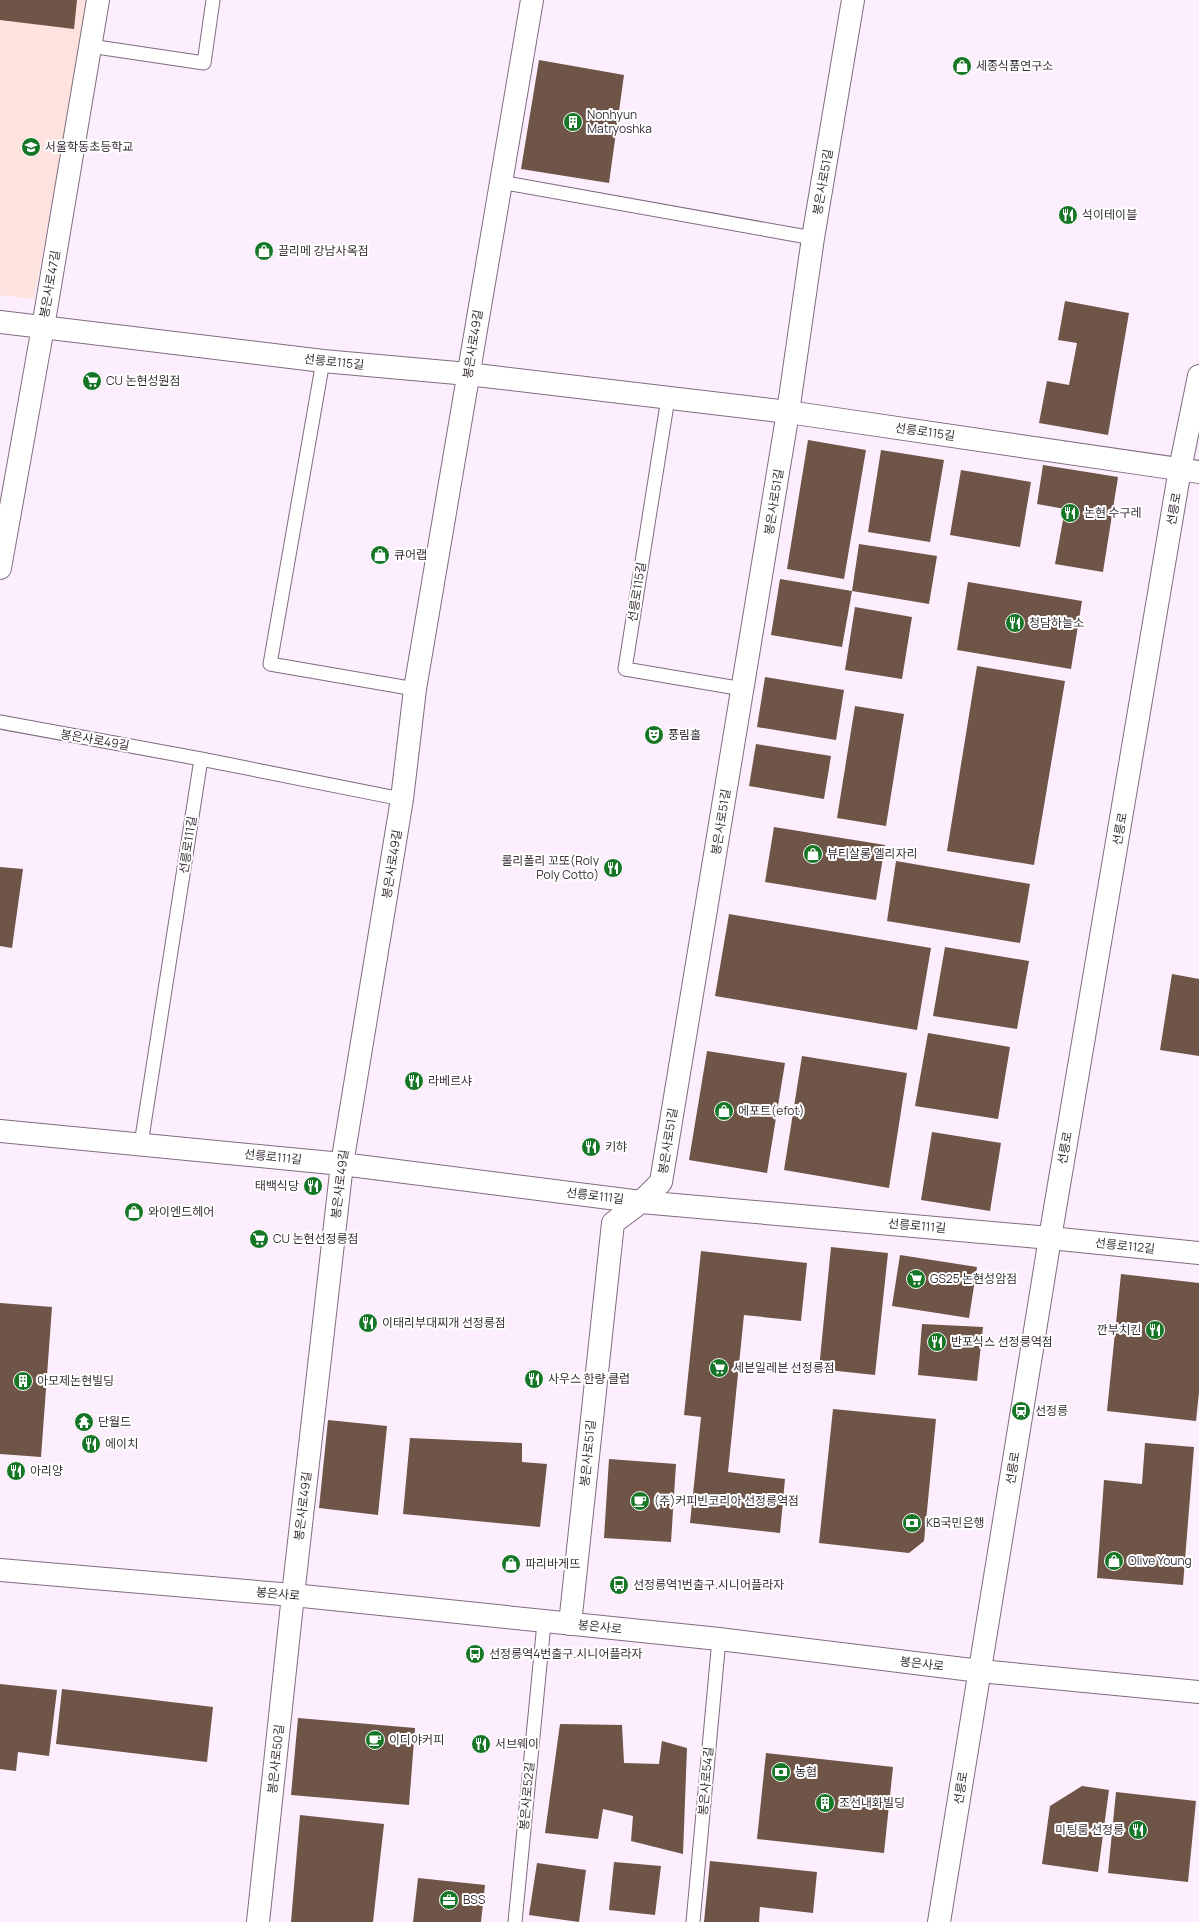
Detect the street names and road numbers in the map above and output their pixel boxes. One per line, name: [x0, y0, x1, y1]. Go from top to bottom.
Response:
street label: 봉은사로51길: [808, 148, 837, 216]
street label: 봉은사로47길: [35, 249, 64, 319]
street label: 봉은사로49길: [459, 308, 486, 380]
street label: 선릉로115길: [303, 350, 365, 373]
street label: 선릉로115길: [894, 419, 956, 444]
street label: 봉은사로51길: [760, 468, 787, 536]
street label: 선릉로: [1162, 491, 1185, 527]
street label: 선릉로115길: [623, 561, 650, 623]
street label: 봉은사로49길: [59, 725, 131, 754]
street label: 봉은사로51길: [707, 788, 734, 856]
street label: 선릉로: [1108, 811, 1131, 847]
street label: 선릉로111길: [175, 815, 200, 875]
street label: 봉은사로49길: [378, 828, 405, 900]
street label: 봉은사로51길: [654, 1107, 681, 1175]
street label: 선릉로: [1053, 1130, 1076, 1166]
street label: 선릉로111길: [243, 1145, 303, 1168]
street label: 봉은사로49길: [327, 1148, 352, 1220]
street label: 선릉로111길: [565, 1184, 625, 1207]
street label: 선릉로111길: [887, 1214, 947, 1237]
street label: 선릉로112길: [1094, 1234, 1156, 1257]
street label: 봉은사로51길: [576, 1419, 599, 1487]
street label: 선릉로: [1002, 1450, 1023, 1486]
street label: 봉은사로49길: [290, 1470, 315, 1542]
street label: 봉은사로: [255, 1583, 301, 1604]
street label: 봉은사로: [577, 1616, 623, 1637]
street label: 봉은사로: [899, 1652, 945, 1675]
street label: 봉은사로50길: [263, 1724, 288, 1794]
street label: 봉은사로54길: [694, 1746, 717, 1816]
street label: 봉은사로52길: [515, 1761, 538, 1831]
street label: 선릉로: [950, 1770, 971, 1806]

